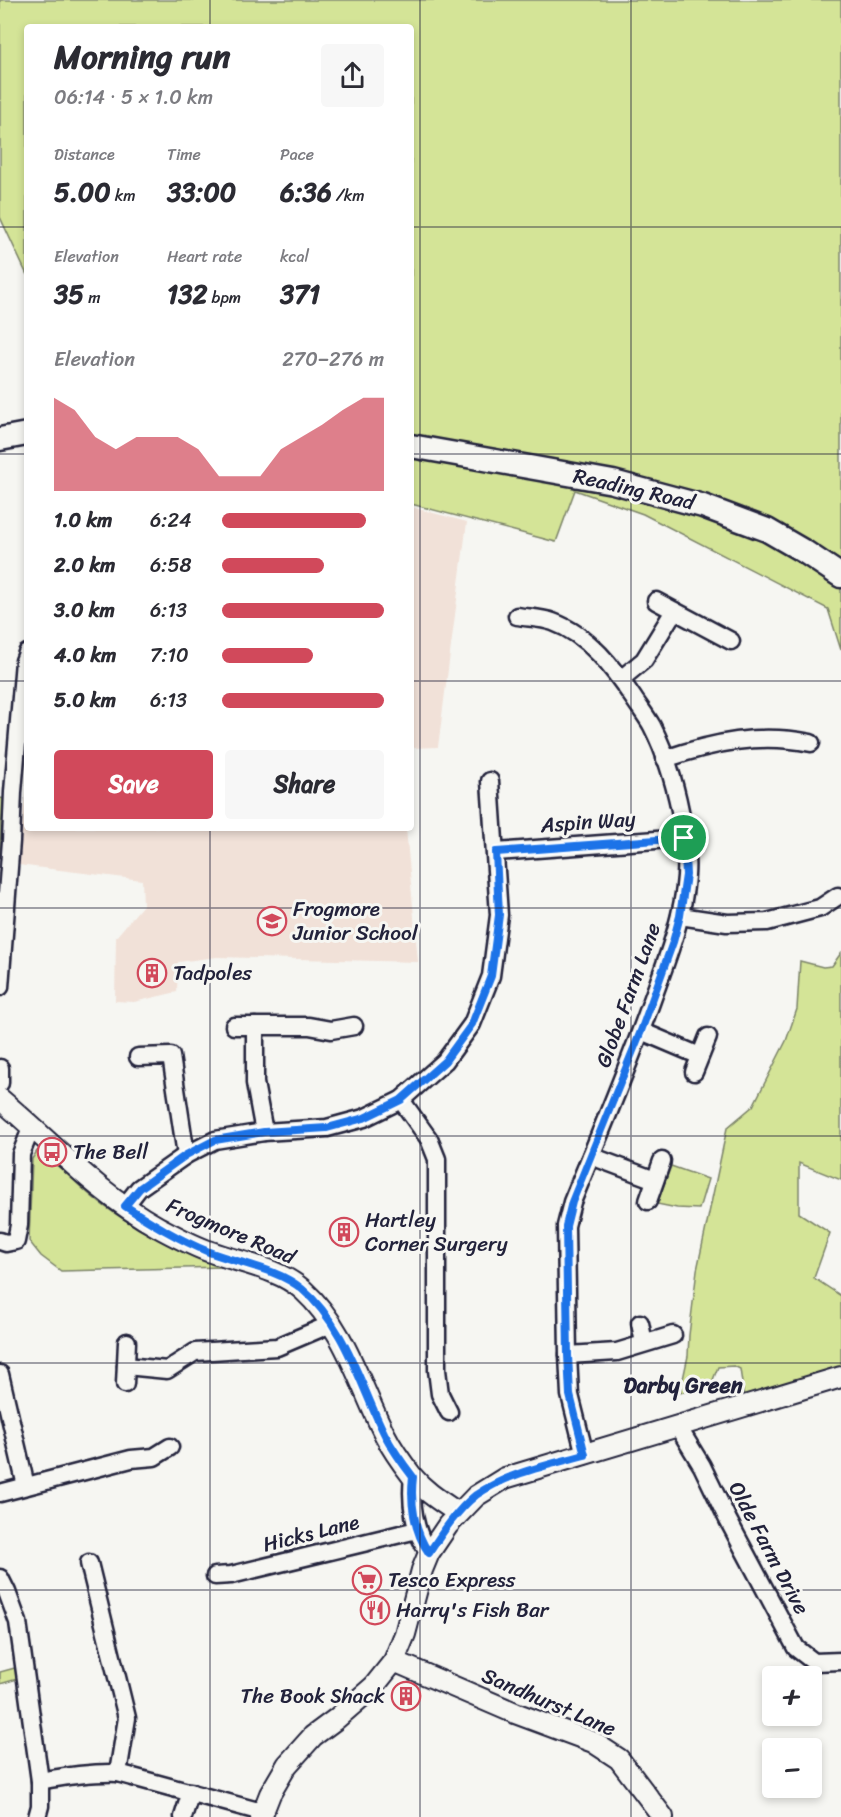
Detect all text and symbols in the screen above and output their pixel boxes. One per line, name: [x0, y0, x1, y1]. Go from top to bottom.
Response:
text: Morning run: [54, 28, 230, 86]
button: share: [321, 44, 384, 107]
text: 06:14 · 5 × 1.0 km: [54, 80, 213, 115]
text: Distance: [54, 140, 115, 169]
text: Time: [167, 140, 201, 169]
text: Pace: [280, 140, 314, 169]
text: 5.00: [54, 169, 111, 215]
text: 33:00: [167, 169, 236, 215]
text: 6:36: [280, 169, 332, 215]
text: km: [111, 181, 136, 210]
text: /km: [332, 181, 365, 210]
text: Elevation: [54, 242, 119, 271]
text: Heart rate: [167, 242, 242, 271]
text: kcal: [280, 242, 309, 271]
text: 35: [54, 271, 84, 317]
text: 132: [167, 271, 207, 317]
text: 371: [280, 271, 320, 317]
text: m: [84, 283, 101, 312]
text: bpm: [207, 283, 241, 312]
text: Elevation: [54, 342, 135, 377]
text: 270–276 m: [282, 342, 384, 377]
street label: Reading Road: [570, 457, 700, 522]
text: 1.0 km: [54, 503, 112, 538]
text: 6:24: [150, 503, 191, 538]
text: 2.0 km: [54, 548, 115, 583]
text: 6:58: [150, 548, 192, 583]
text: 3.0 km: [54, 593, 115, 628]
text: 6:13: [150, 593, 187, 628]
text: 4.0 km: [54, 638, 116, 673]
text: 7:10: [150, 638, 189, 673]
text: 5.0 km: [54, 683, 116, 718]
text: 6:13: [150, 683, 187, 718]
button: Save: [54, 750, 213, 819]
button: Share: [225, 750, 384, 819]
street label: Aspin Way: [538, 800, 637, 844]
pin: [658, 812, 709, 863]
icon: arrive: [667, 821, 700, 854]
place label: Frogmore Junior School: [292, 890, 419, 952]
school or university icon: Frogmore Junior School: [256, 905, 288, 937]
street label: Globe Farm Lane: [584, 917, 672, 1073]
place label: Tadpoles: [173, 954, 252, 992]
building icon: Tadpoles: [136, 957, 168, 989]
place label: The Bell: [73, 1133, 149, 1171]
bus stop icon: The Bell: [36, 1136, 68, 1168]
street label: Frogmore Road: [160, 1187, 303, 1276]
place label: Hartley Corner Surgery: [365, 1201, 508, 1263]
building icon: Hartley Corner Surgery: [328, 1216, 360, 1248]
district label: Darby Green: [623, 1366, 743, 1405]
street label: Olde Farm Drive: [718, 1474, 820, 1622]
street label: Hicks Lane: [259, 1503, 363, 1563]
place label: Tesco Express: [388, 1561, 516, 1599]
supermarket icon: Tesco Express: [351, 1564, 383, 1596]
place label: Harry's Fish Bar: [396, 1591, 550, 1629]
restaurant icon: Harry's Fish Bar: [359, 1594, 391, 1626]
street label: Sandhurst Lane: [476, 1657, 622, 1747]
map controls: [762, 1666, 822, 1798]
button: +: [762, 1666, 822, 1726]
place label: The Book Shack: [241, 1677, 385, 1715]
building icon: The Book Shack: [390, 1680, 422, 1712]
button: −: [762, 1738, 822, 1798]

